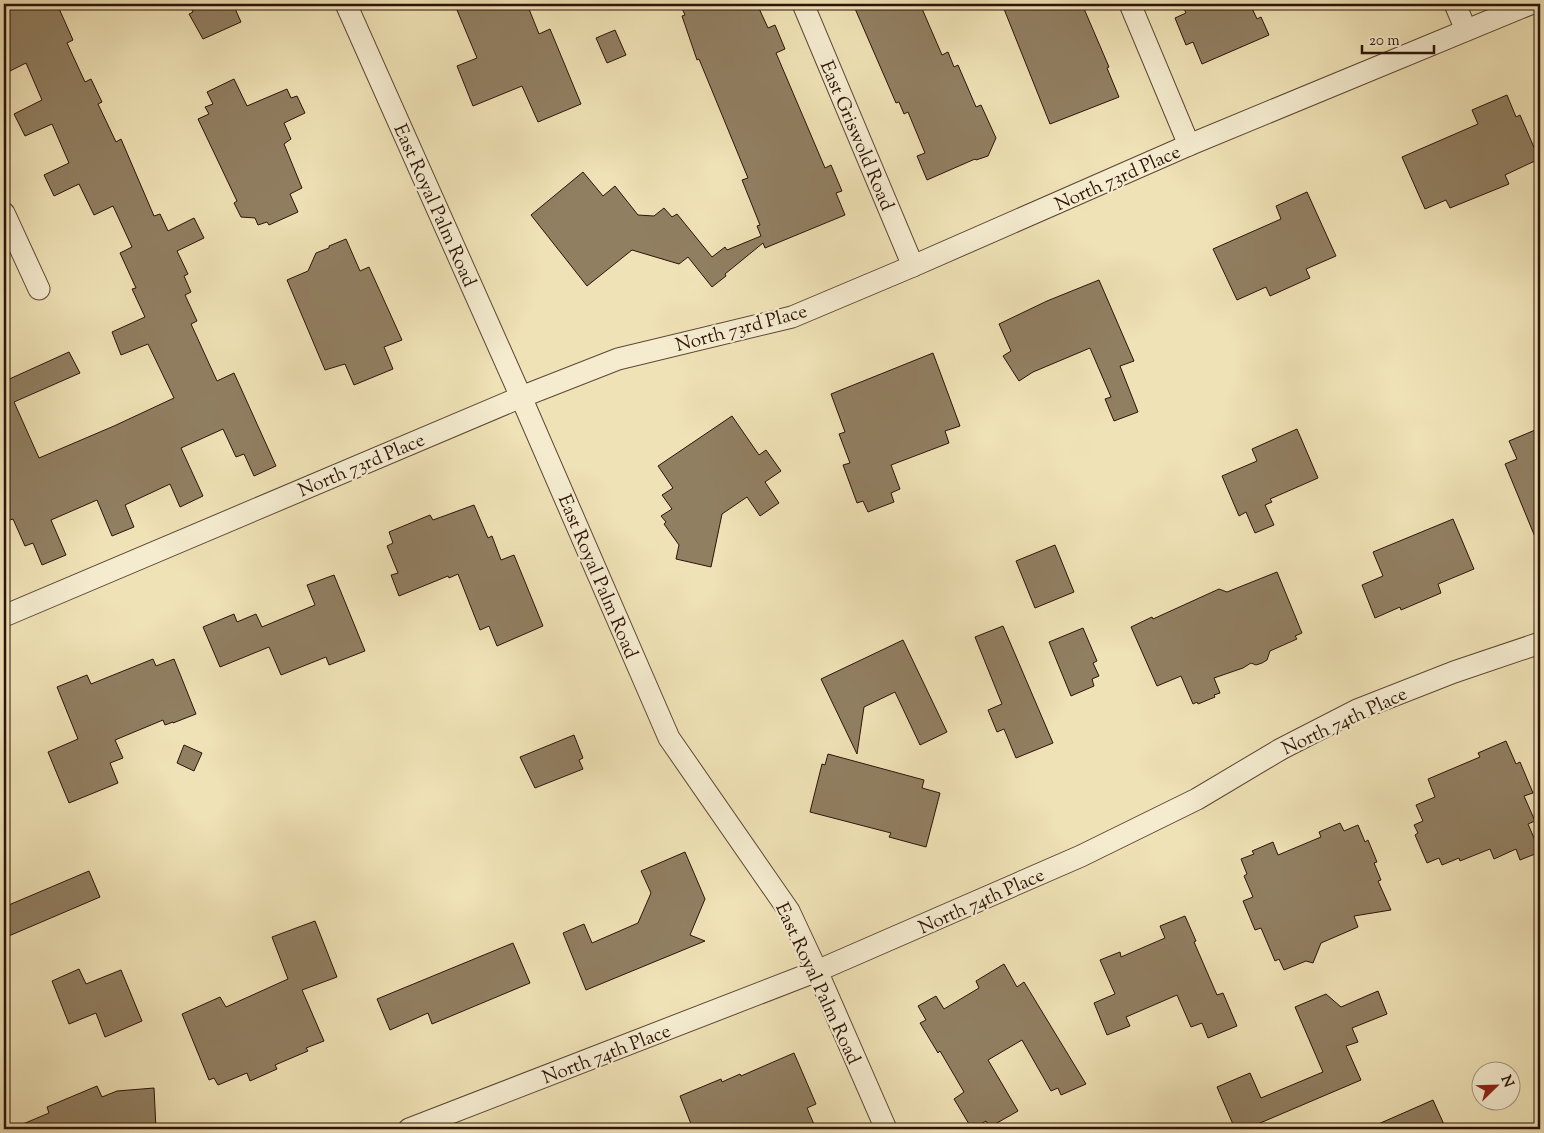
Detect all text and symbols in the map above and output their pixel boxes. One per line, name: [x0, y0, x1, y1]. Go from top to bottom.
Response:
scale bar: [1362, 22, 1434, 54]
text: 20 m: [1369, 31, 1400, 52]
street label: East Griswold Road: [812, 57, 900, 215]
street label: East Royal Palm Road: [386, 120, 482, 292]
street label: North 73rd Place: [1051, 139, 1185, 219]
street label: North 73rd Place: [673, 299, 810, 360]
street label: North 73rd Place: [295, 427, 430, 505]
street label: East Royal Palm Road: [550, 491, 644, 663]
street label: North 74th Place: [1278, 681, 1412, 763]
street label: North 74th Place: [915, 862, 1049, 942]
street label: East Royal Palm Road: [767, 899, 866, 1070]
street label: North 74th Place: [539, 1018, 675, 1092]
north arrow: [1472, 1060, 1522, 1110]
text: N: [1495, 1073, 1518, 1091]

